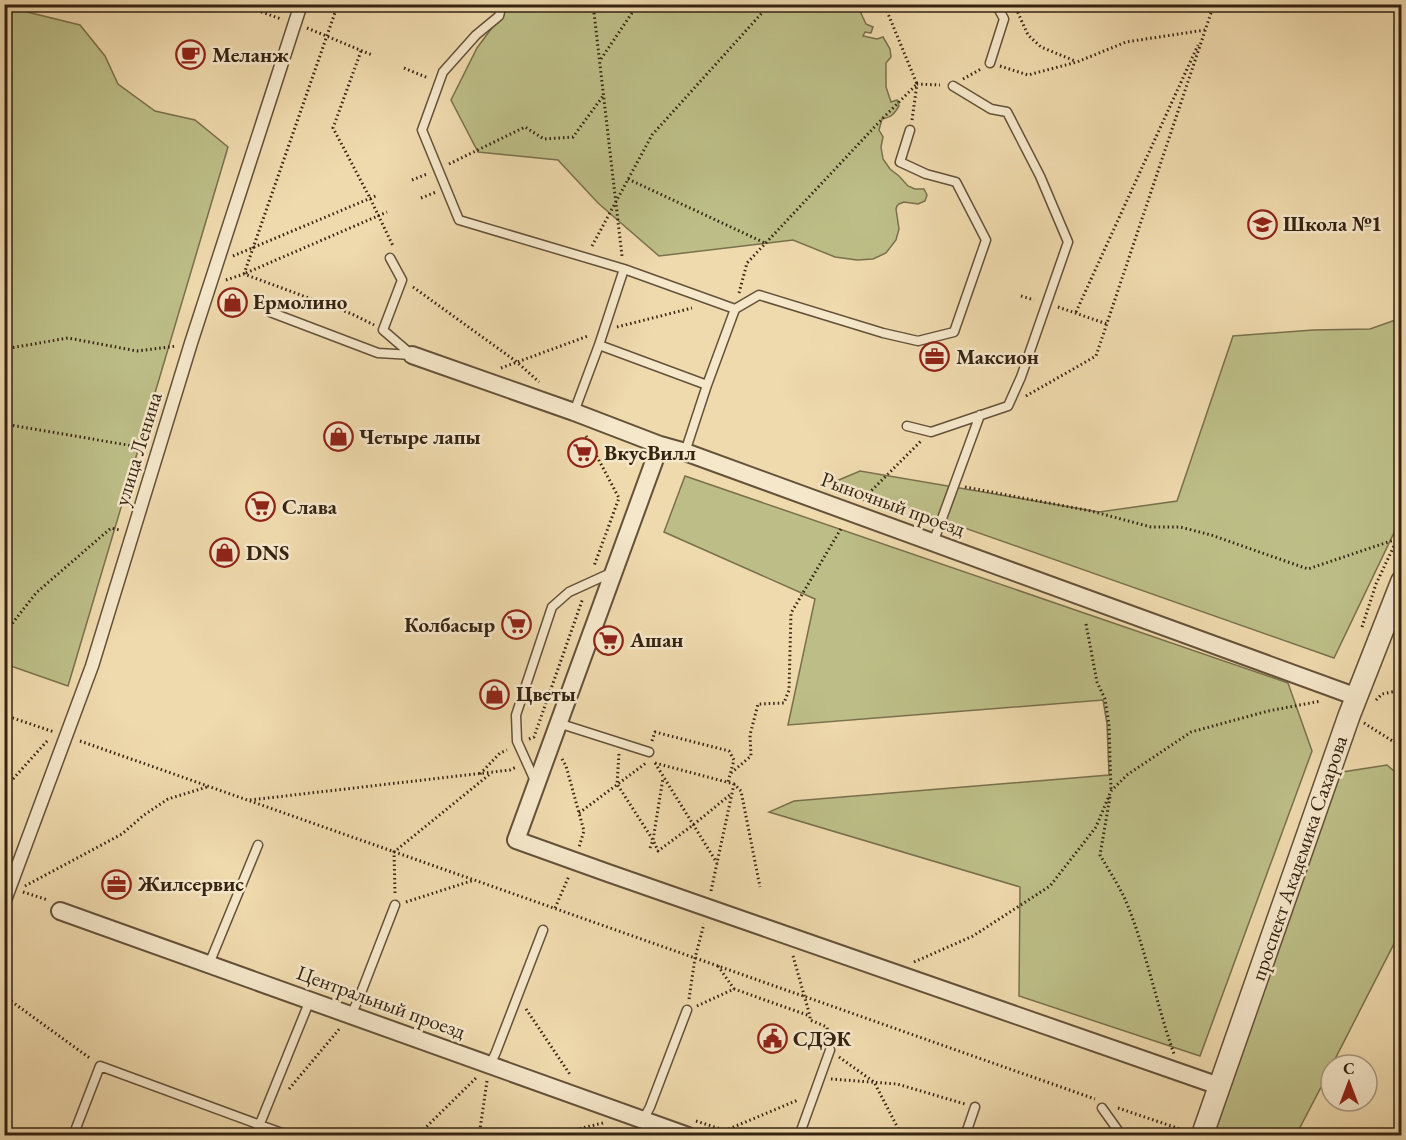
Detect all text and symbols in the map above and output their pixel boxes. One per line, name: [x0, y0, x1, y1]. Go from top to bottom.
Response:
cafe icon: Меланж: [175, 39, 207, 71]
place label: Меланж: [212, 41, 289, 68]
school or university icon: Школа №1: [1246, 208, 1278, 240]
place label: Школа №1: [1283, 210, 1382, 237]
shop icon: Ермолино: [216, 286, 248, 318]
place label: Ермолино: [253, 288, 348, 315]
office icon: Максион: [919, 341, 951, 373]
place label: Максион: [956, 343, 1039, 370]
street label: улица Ленина: [107, 388, 168, 509]
shop icon: Четыре лапы: [322, 421, 354, 453]
place label: Четыре лапы: [359, 423, 481, 450]
supermarket icon: ВкусВилл: [567, 437, 599, 469]
place label: ВкусВилл: [604, 439, 696, 466]
street label: Рыночный проезд: [817, 465, 969, 542]
supermarket icon: Слава: [245, 491, 277, 523]
place label: Слава: [282, 493, 338, 520]
shop icon: DNS: [209, 537, 241, 569]
place label: DNS: [246, 539, 289, 566]
supermarket icon: Колбасыр: [500, 609, 532, 641]
place label: Колбасыр: [404, 611, 495, 638]
supermarket icon: Ашан: [593, 624, 625, 656]
place label: Ашан: [629, 626, 683, 653]
shop icon: Цветы: [479, 678, 511, 710]
place label: Цветы: [516, 680, 576, 707]
street label: проспект Академика Сахарова: [1244, 731, 1353, 984]
office icon: Жилсервис: [101, 868, 133, 900]
place label: Жилсервис: [137, 870, 244, 897]
street label: Центральный проезд: [293, 958, 470, 1045]
public building icon: СДЭК: [756, 1023, 788, 1055]
place label: СДЭК: [793, 1025, 853, 1052]
north arrow: [1319, 1053, 1379, 1113]
text: С: [1343, 1058, 1355, 1079]

